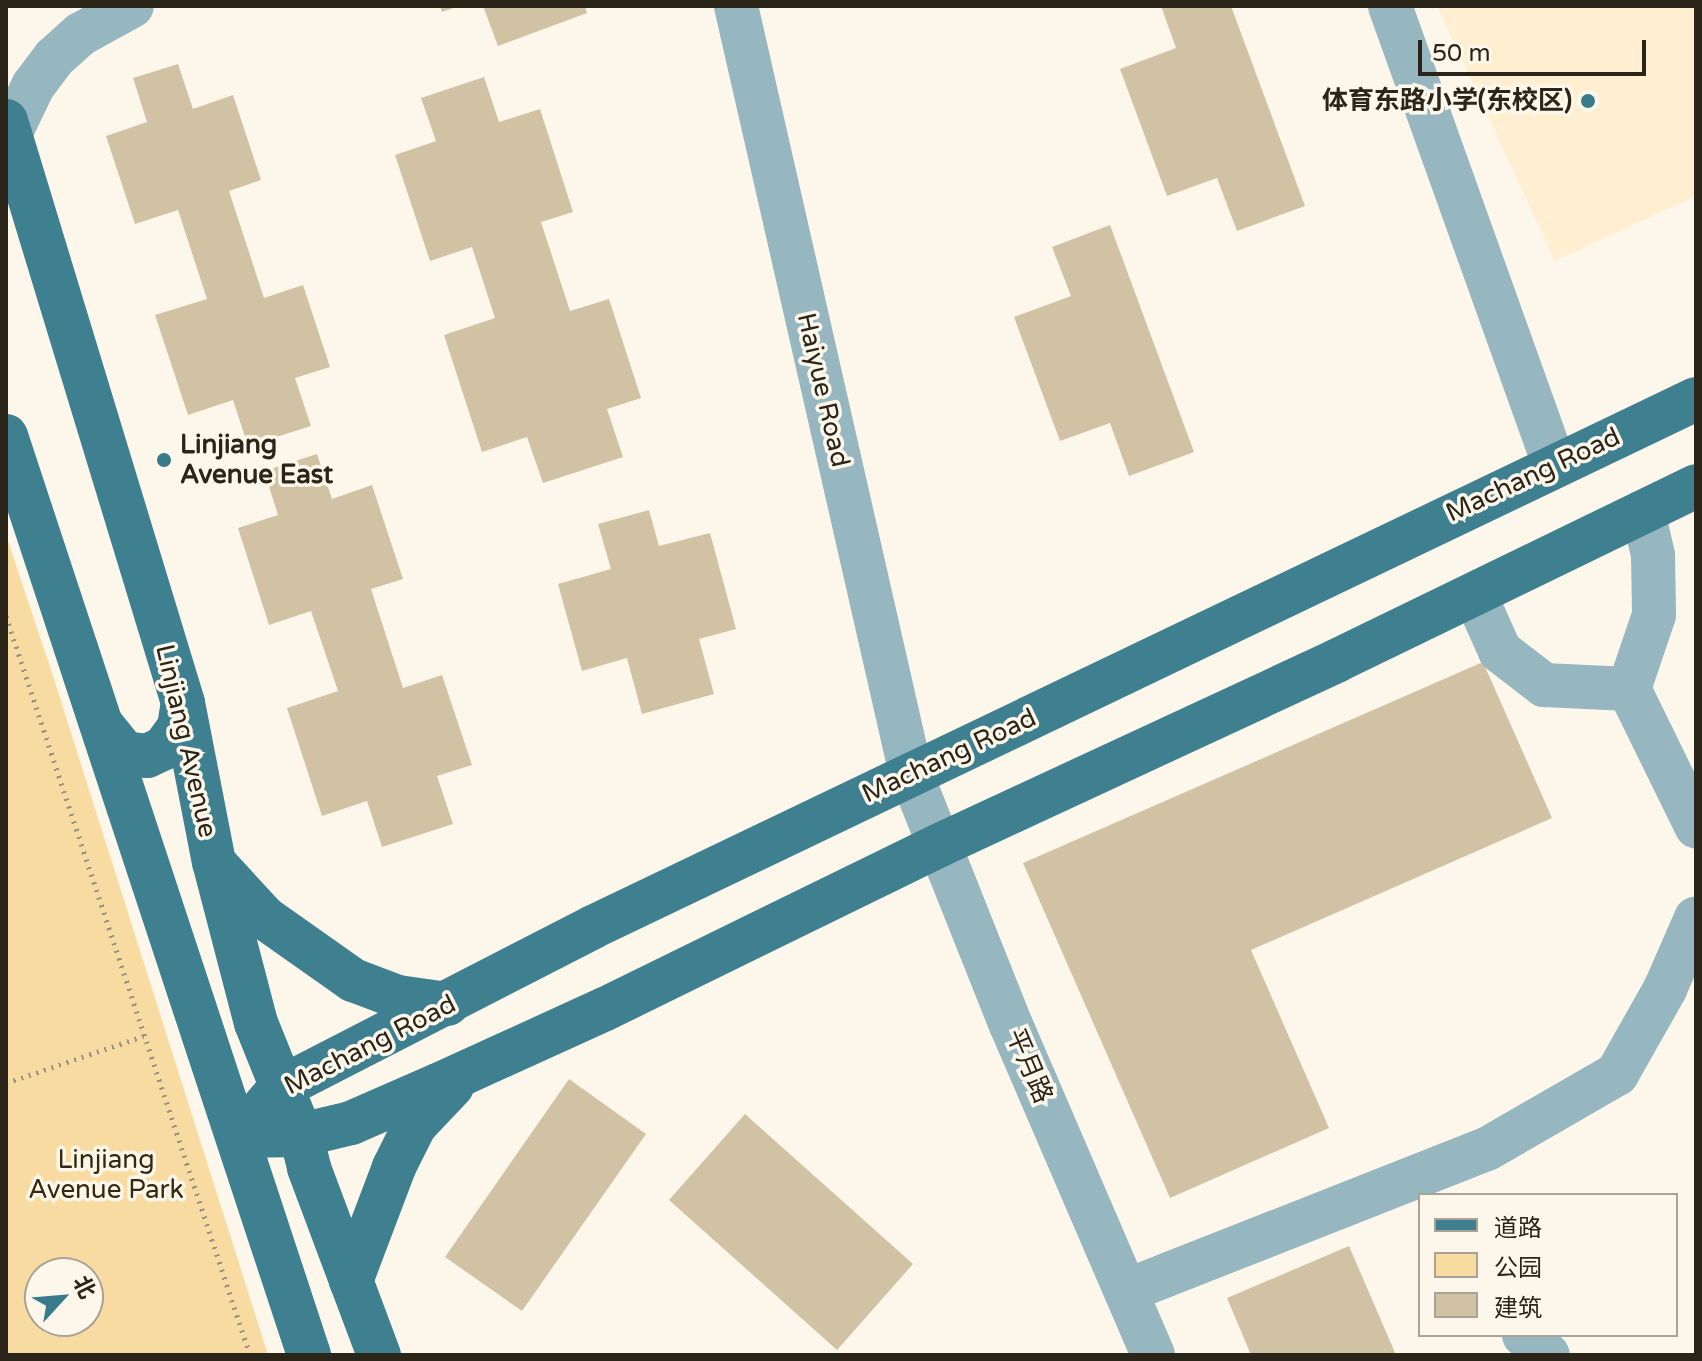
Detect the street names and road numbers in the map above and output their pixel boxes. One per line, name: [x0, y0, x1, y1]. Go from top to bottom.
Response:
street label: Haiyue Road: [790, 310, 856, 470]
street label: Machang Road: [1441, 421, 1625, 529]
street label: Linjiang Avenue: [149, 642, 223, 840]
street label: Machang Road: [857, 702, 1041, 810]
street label: Machang Road: [279, 988, 461, 1102]
street label: 平月路: [999, 1024, 1059, 1108]

